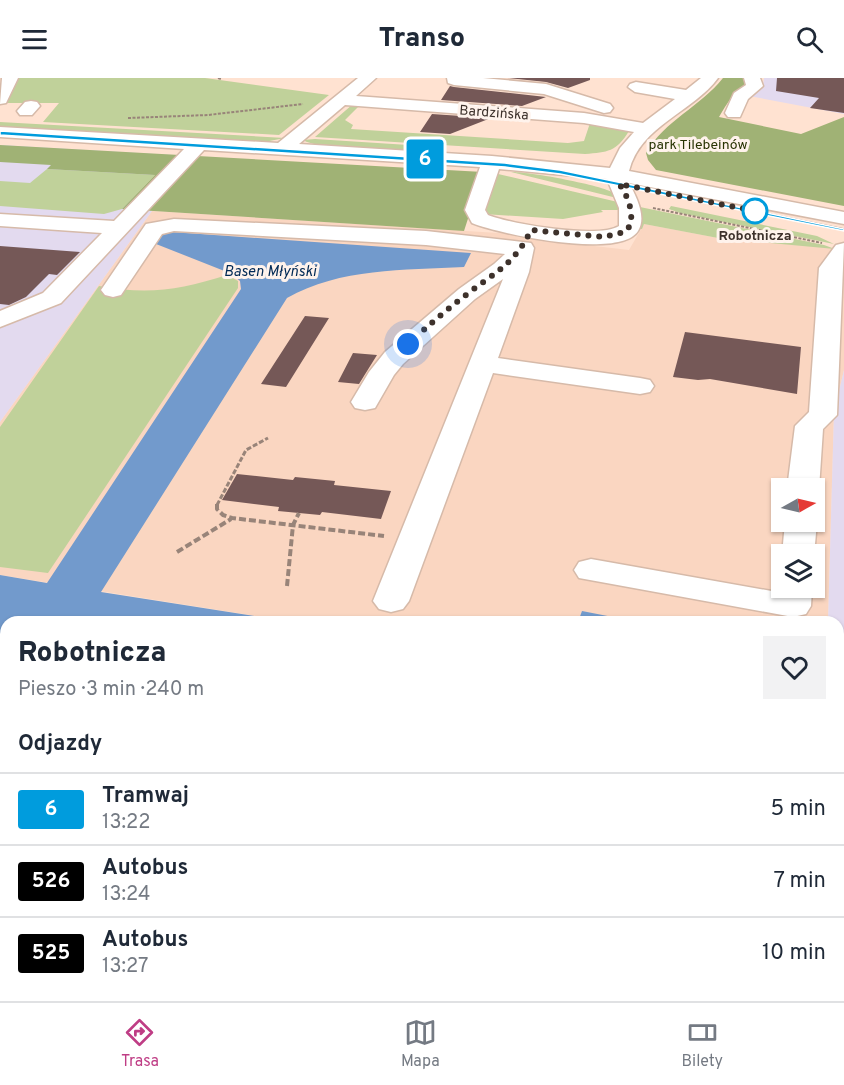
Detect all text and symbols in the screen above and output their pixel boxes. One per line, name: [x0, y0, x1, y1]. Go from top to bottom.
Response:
text: Transo: [379, 22, 465, 56]
icon: menu: [18, 23, 51, 56]
icon: search: [793, 23, 826, 56]
street label: Bardzińska: [459, 103, 529, 124]
park label: park Tilebeinów: [648, 137, 748, 154]
line badge: 6: [406, 140, 444, 178]
text: 6: [419, 146, 431, 173]
marker: Robotnicza: [742, 198, 768, 224]
place label: Robotnicza: [718, 228, 792, 245]
water label: Basen Młyński: [224, 263, 318, 282]
your location: [393, 329, 423, 359]
north arrow: [771, 478, 825, 532]
map controls: [771, 478, 825, 598]
button: layers: [771, 544, 825, 598]
text: Robotnicza: [18, 636, 166, 672]
button: heart: [763, 636, 826, 699]
text: Pieszo · 3 min · 240 m: [18, 677, 204, 703]
text: Odjazdy: [18, 731, 102, 758]
text: Tramwaj: [102, 783, 189, 810]
text: 6: [45, 796, 57, 823]
text: 5 min: [771, 796, 826, 823]
text: 13:22: [102, 810, 150, 836]
text: Autobus: [102, 855, 188, 882]
text: 526: [32, 868, 70, 895]
text: 7 min: [774, 868, 826, 895]
text: 13:24: [102, 882, 150, 908]
text: Autobus: [102, 927, 188, 954]
text: 525: [32, 940, 70, 967]
text: 10 min: [762, 940, 826, 967]
text: 13:27: [102, 954, 148, 980]
tab: Trasa: [121, 1016, 159, 1072]
tab: Mapa: [401, 1016, 440, 1072]
tab: Bilety: [682, 1016, 723, 1072]

